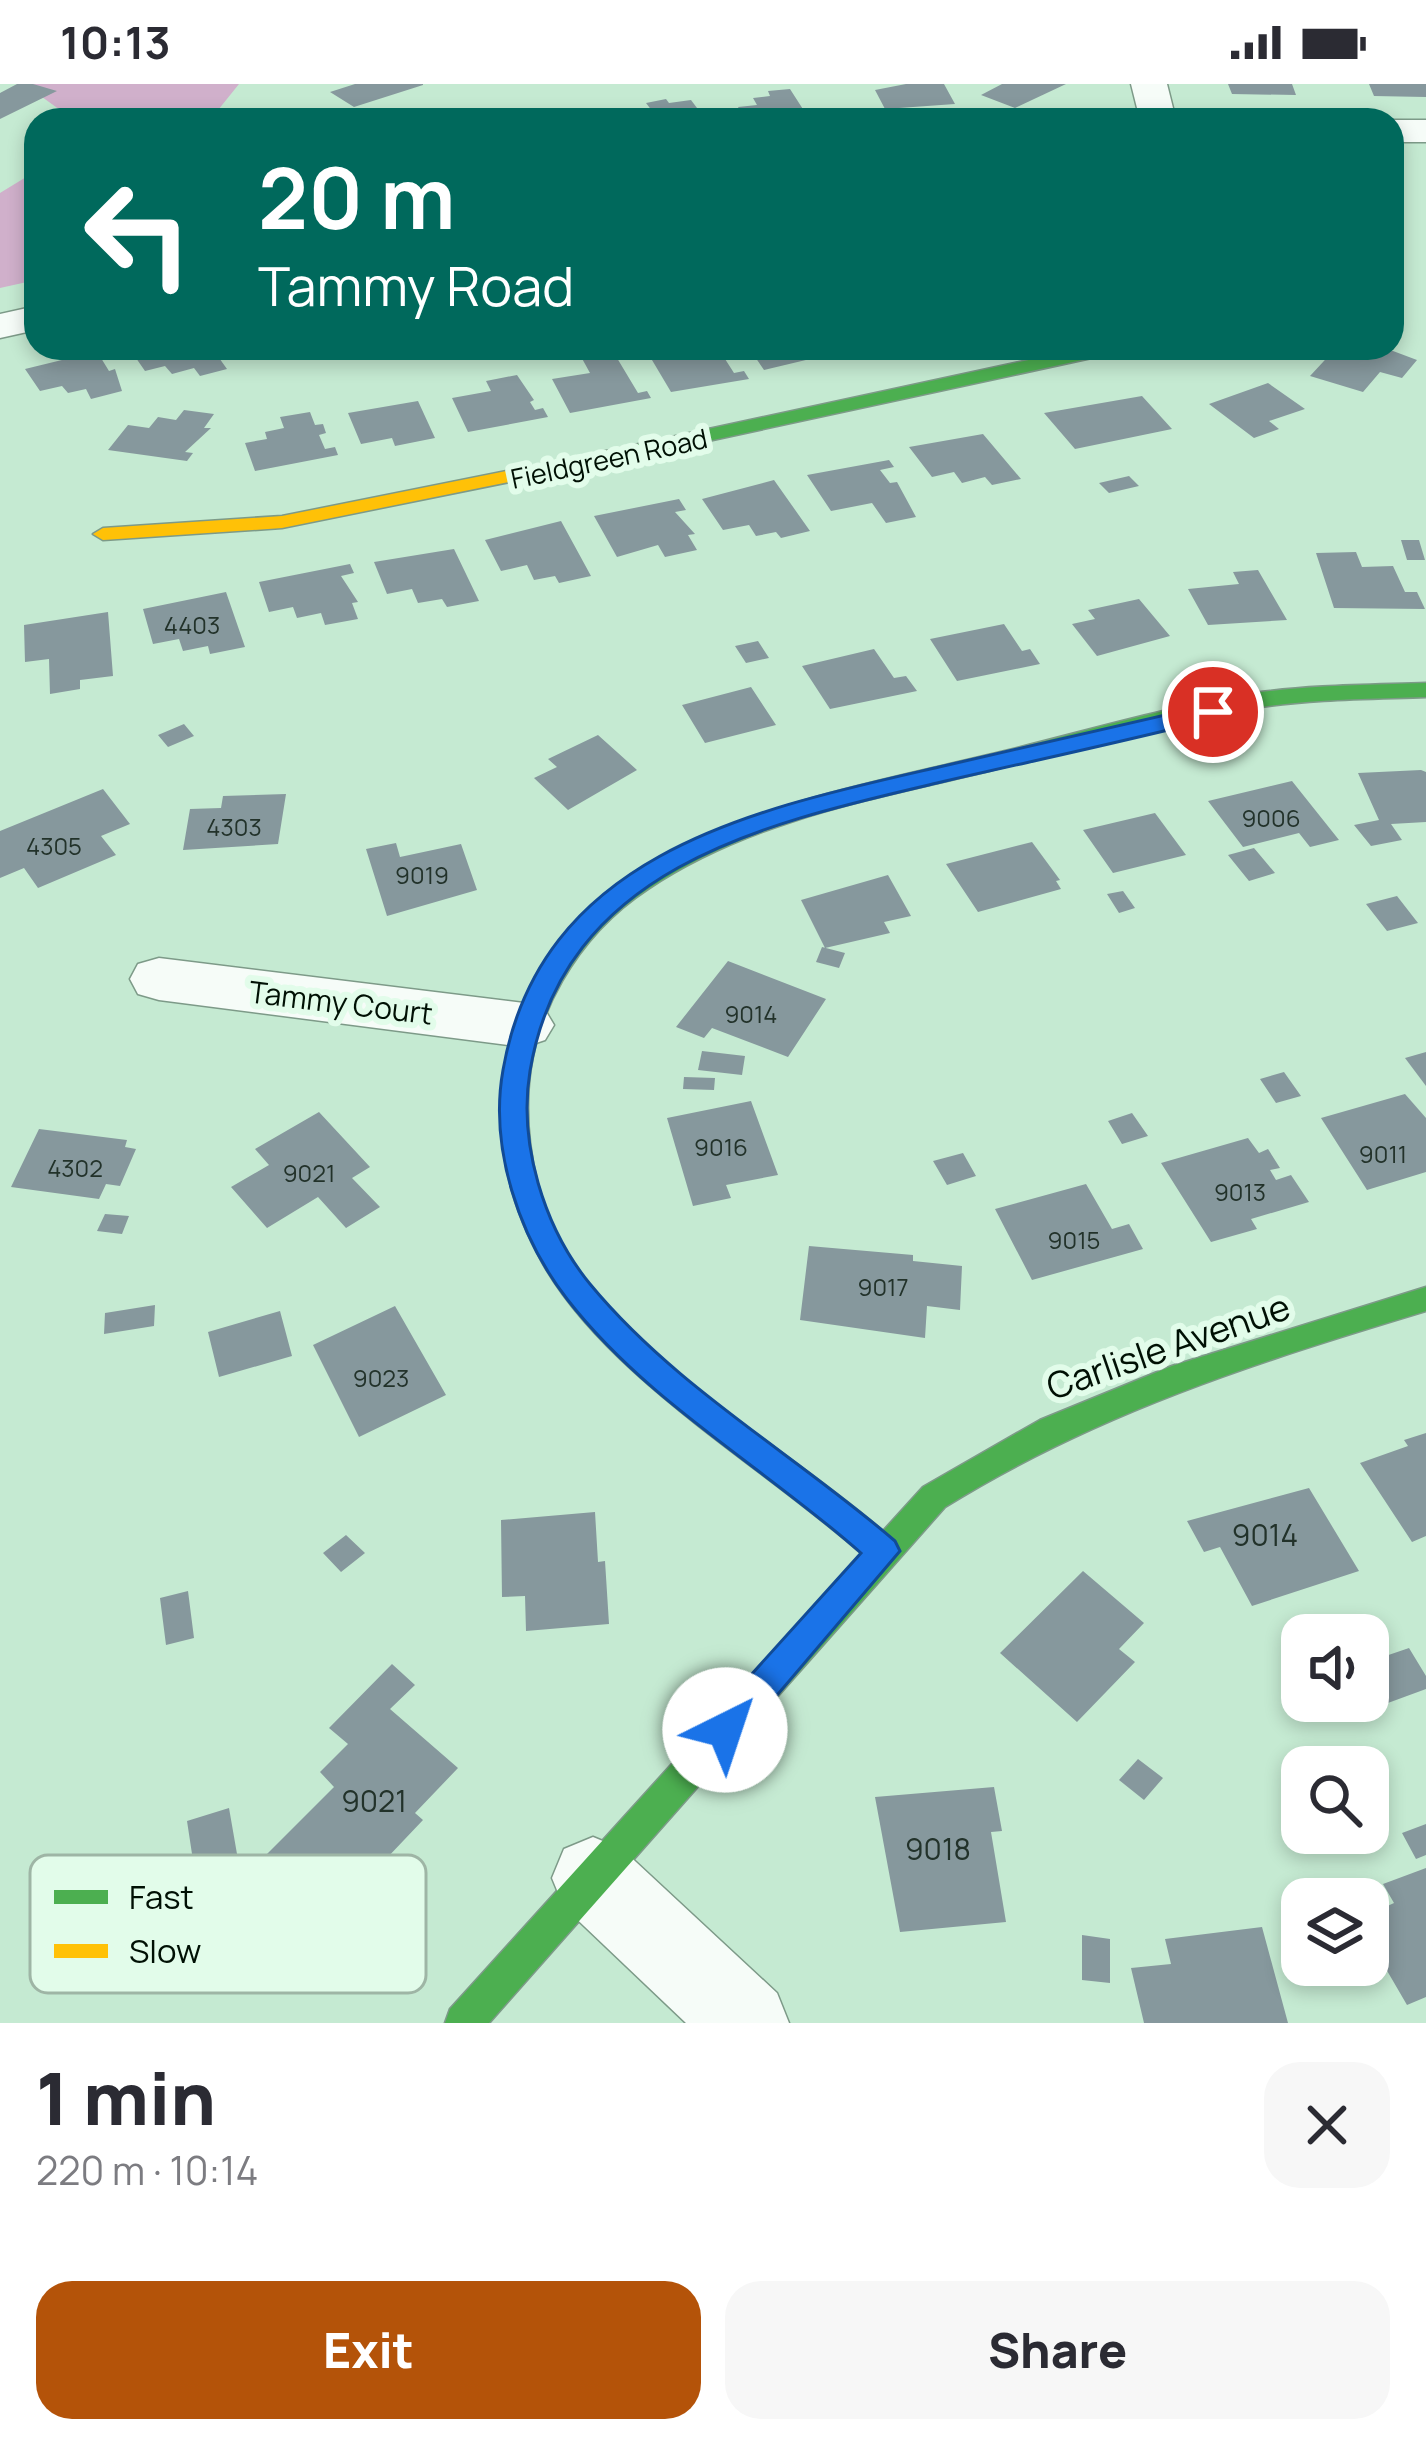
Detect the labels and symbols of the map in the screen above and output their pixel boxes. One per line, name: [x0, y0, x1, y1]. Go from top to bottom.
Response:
street label: Fieldgreen Road: [507, 419, 711, 497]
house number: 4403: [164, 608, 220, 641]
pin: [1162, 661, 1264, 763]
house number: 9006: [1241, 801, 1301, 834]
house number: 4303: [206, 810, 262, 843]
house number: 4305: [26, 829, 82, 862]
house number: 9019: [395, 858, 449, 891]
street label: Tammy Court: [247, 970, 435, 1034]
house number: 9014: [724, 997, 778, 1030]
house number: 9016: [694, 1130, 748, 1163]
house number: 9011: [1359, 1137, 1407, 1170]
house number: 4302: [47, 1151, 103, 1184]
house number: 9021: [283, 1156, 335, 1189]
house number: 9013: [1214, 1175, 1266, 1208]
house number: 9015: [1048, 1223, 1100, 1256]
house number: 9017: [858, 1270, 908, 1303]
street label: Carlisle Avenue: [1040, 1281, 1296, 1411]
house number: 9023: [353, 1361, 409, 1394]
house number: 9014: [1232, 1514, 1298, 1555]
position arrow: [662, 1667, 788, 1793]
house number: 9021: [341, 1780, 407, 1821]
house number: 9018: [905, 1828, 971, 1869]
legend: [30, 1855, 426, 1993]
text: Fast: [129, 1874, 194, 1919]
text: Slow: [129, 1928, 201, 1973]

